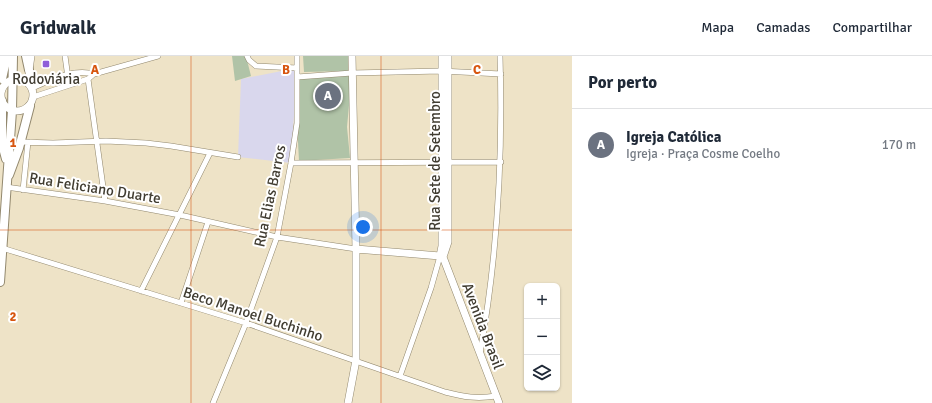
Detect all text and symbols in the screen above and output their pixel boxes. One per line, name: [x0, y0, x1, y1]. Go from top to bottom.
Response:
text: Gridwalk: [20, 16, 96, 40]
text: Mapa: [701, 19, 734, 36]
text: Camadas: [756, 19, 810, 36]
text: Compartilhar: [832, 19, 912, 36]
marker: Rodoviária: [41, 59, 51, 69]
text: A: [91, 62, 100, 78]
text: B: [282, 62, 290, 78]
text: C: [473, 62, 481, 78]
place label: Rodoviária: [12, 70, 80, 88]
text: Por perto: [588, 72, 657, 93]
pin: A: [315, 81, 341, 111]
street label: Rua Sete de Setembro: [426, 91, 444, 231]
text: Igreja Católica: [626, 128, 721, 146]
text: 1: [9, 135, 17, 151]
text: A: [597, 137, 605, 153]
text: 170 m: [882, 137, 916, 153]
street label: Rua Elias Barros: [250, 143, 290, 249]
text: Igreja · Praça Cosme Coelho: [626, 146, 780, 162]
street label: Rua Feliciano Duarte: [28, 169, 162, 207]
your location: [353, 217, 373, 237]
street label: Avenida Brasil: [458, 280, 508, 372]
street label: Beco Manoel Buchinho: [181, 283, 326, 345]
map controls: [524, 283, 560, 391]
button: +: [524, 283, 560, 319]
text: 2: [9, 309, 17, 325]
button: −: [524, 319, 560, 355]
button: layers: [524, 355, 560, 391]

